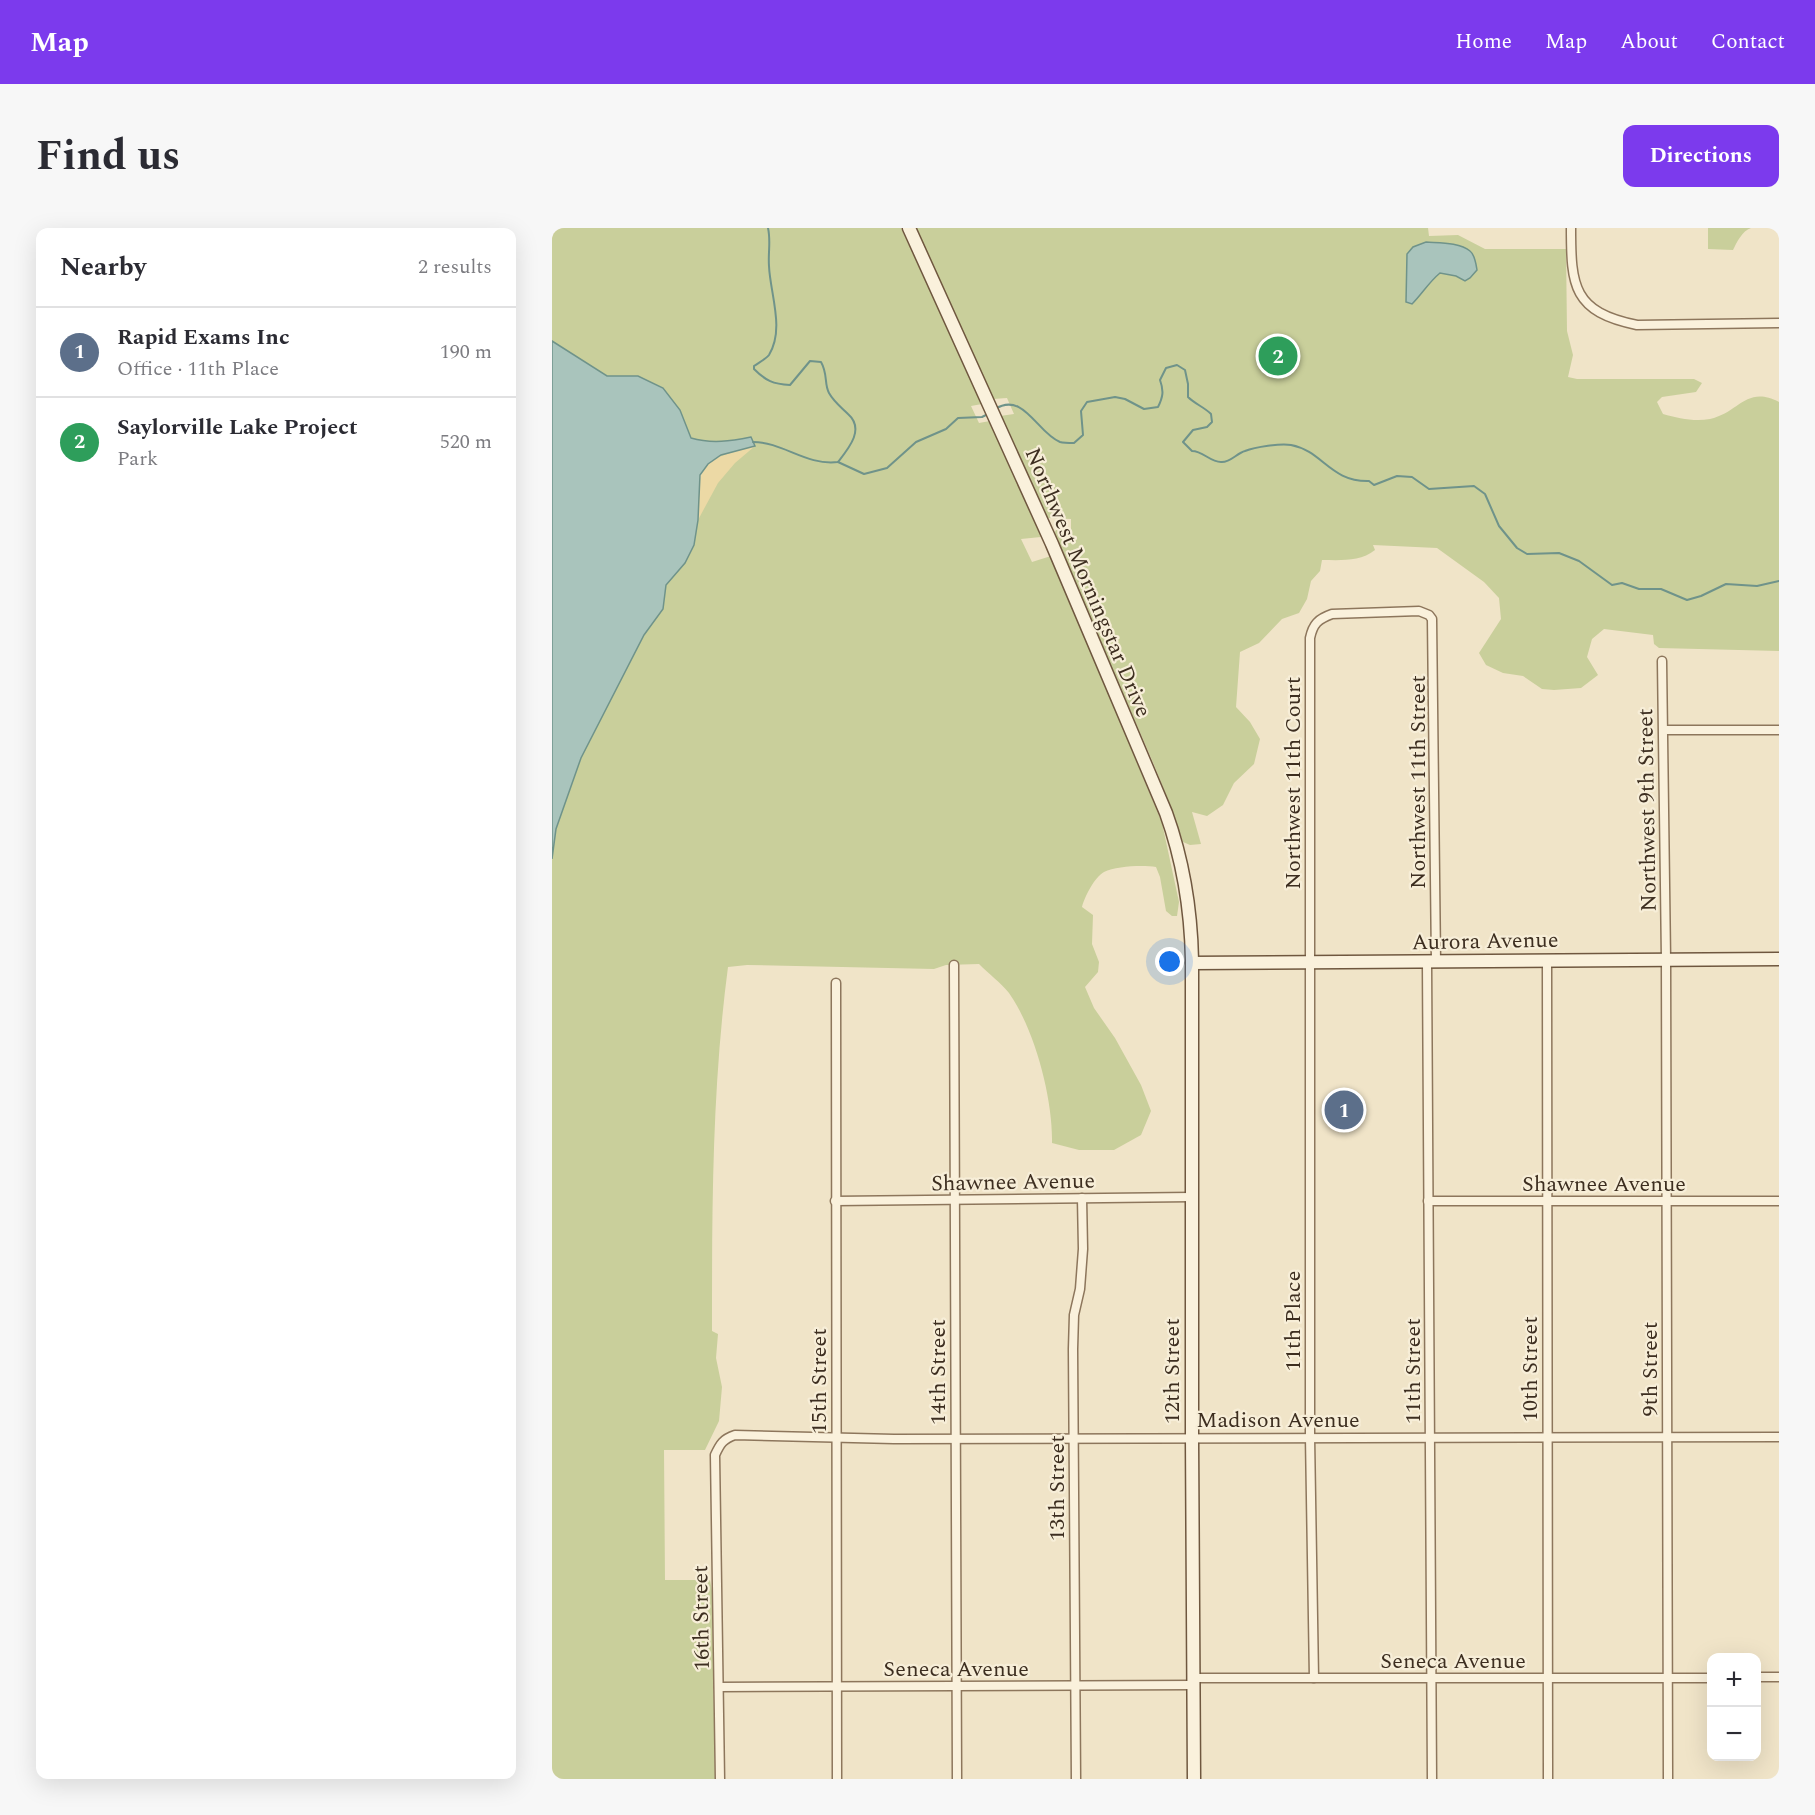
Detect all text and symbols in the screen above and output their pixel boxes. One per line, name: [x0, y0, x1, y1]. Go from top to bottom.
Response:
text: Map: [30, 21, 89, 64]
text: Home: [1455, 26, 1512, 58]
text: Map: [1545, 26, 1587, 58]
text: About: [1620, 26, 1678, 58]
text: Contact: [1711, 26, 1785, 58]
text: Find us: [36, 125, 180, 188]
button: Directions: [1623, 125, 1779, 187]
text: Nearby: [60, 247, 146, 287]
text: 2 results: [418, 252, 492, 282]
text: Rapid Exams Inc: [117, 321, 290, 354]
pin: 2: [1258, 334, 1298, 378]
text: 1: [74, 337, 85, 367]
text: 190 m: [440, 337, 492, 367]
text: Office · 11th Place: [117, 354, 279, 384]
text: Saylorville Lake Project: [117, 411, 357, 444]
text: 2: [74, 427, 85, 457]
text: 520 m: [440, 427, 492, 457]
street label: Northwest Morningstar Drive: [1016, 443, 1159, 723]
text: Park: [117, 444, 158, 474]
street label: Northwest 11th Street: [1402, 675, 1435, 889]
street label: Northwest 11th Court: [1277, 676, 1310, 890]
street label: Northwest 9th Street: [1629, 708, 1666, 912]
street label: Aurora Avenue: [1411, 924, 1559, 959]
your location: [1155, 947, 1184, 976]
pin: 1: [1324, 1088, 1364, 1132]
street label: Shawnee Avenue: [931, 1165, 1095, 1200]
street label: Shawnee Avenue: [1522, 1168, 1686, 1201]
street label: 11th Place: [1277, 1271, 1310, 1371]
street label: 10th Street: [1514, 1316, 1547, 1422]
street label: 12th Street: [1156, 1318, 1189, 1424]
street label: 11th Street: [1397, 1318, 1430, 1424]
street label: 14th Street: [922, 1319, 955, 1425]
street label: 9th Street: [1634, 1321, 1667, 1416]
street label: 15th Street: [803, 1328, 836, 1434]
street label: Madison Avenue: [1196, 1404, 1360, 1437]
street label: 13th Street: [1041, 1435, 1074, 1541]
street label: 16th Street: [684, 1565, 719, 1671]
street label: Seneca Avenue: [1380, 1645, 1526, 1678]
street label: Seneca Avenue: [883, 1653, 1029, 1686]
map controls: [1707, 1653, 1761, 1761]
button: +: [1707, 1653, 1761, 1707]
button: −: [1707, 1707, 1761, 1761]

